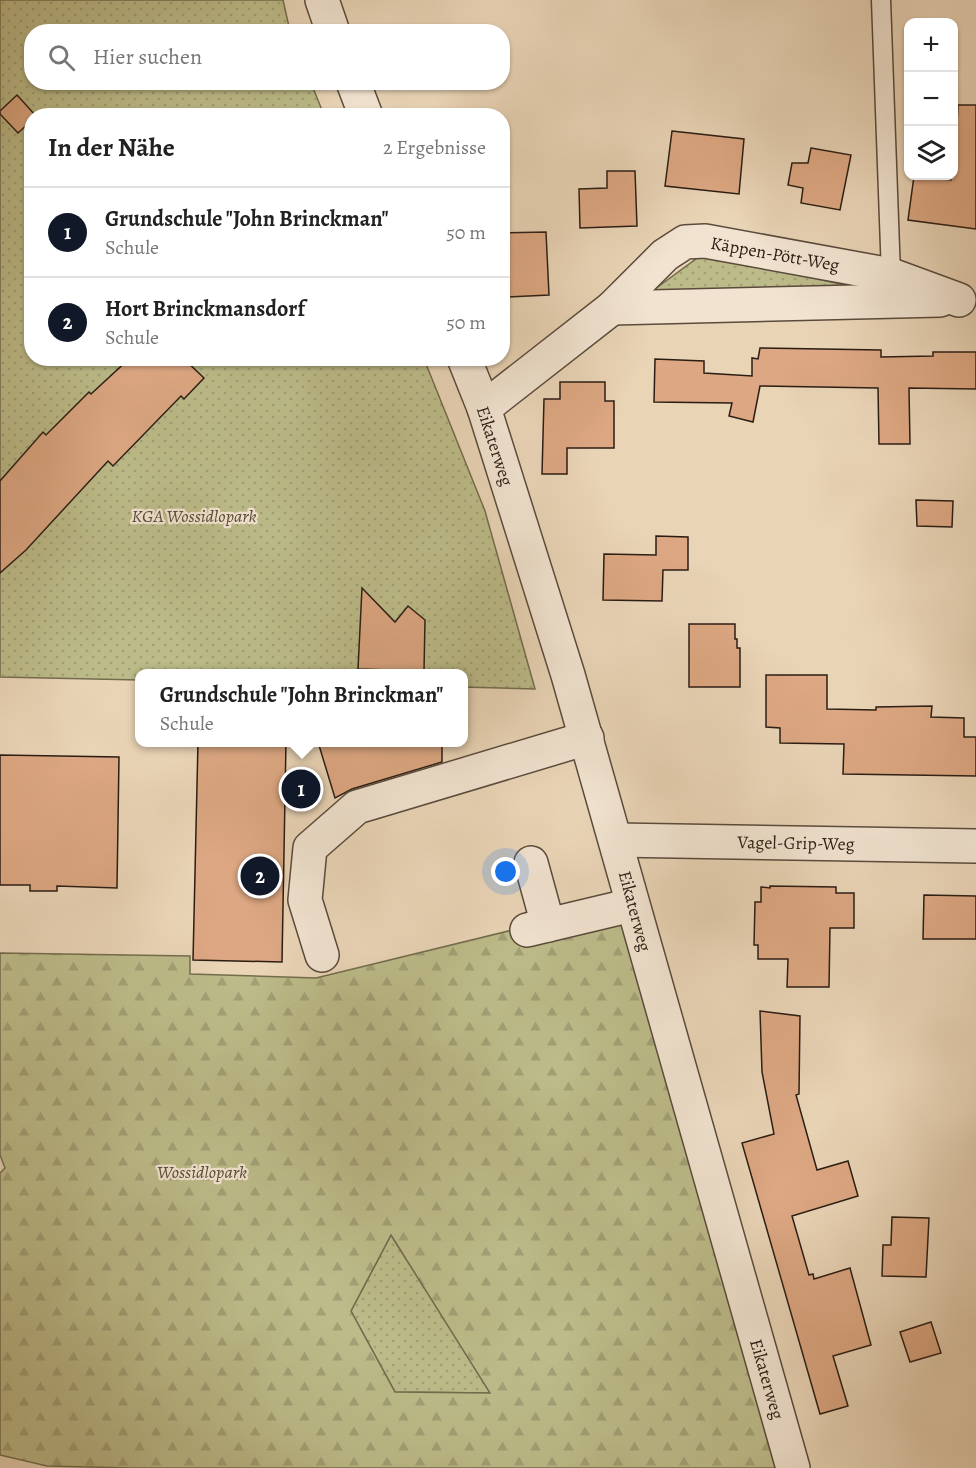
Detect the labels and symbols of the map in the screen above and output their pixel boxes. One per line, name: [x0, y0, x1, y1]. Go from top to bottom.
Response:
street label: Käppen-Pött-Weg: [709, 231, 841, 277]
street label: Eikaterweg: [471, 403, 519, 489]
park label: KGA Wossidlopark: [131, 504, 257, 528]
pin: 1: [282, 766, 320, 812]
street label: Vagel-Grip-Weg: [736, 830, 855, 856]
pin: 2: [240, 854, 280, 898]
your location: [491, 857, 520, 886]
street label: Eikaterweg: [613, 868, 657, 954]
park label: Wossidlopark: [157, 1160, 247, 1184]
street label: Eikaterweg: [744, 1336, 790, 1422]

